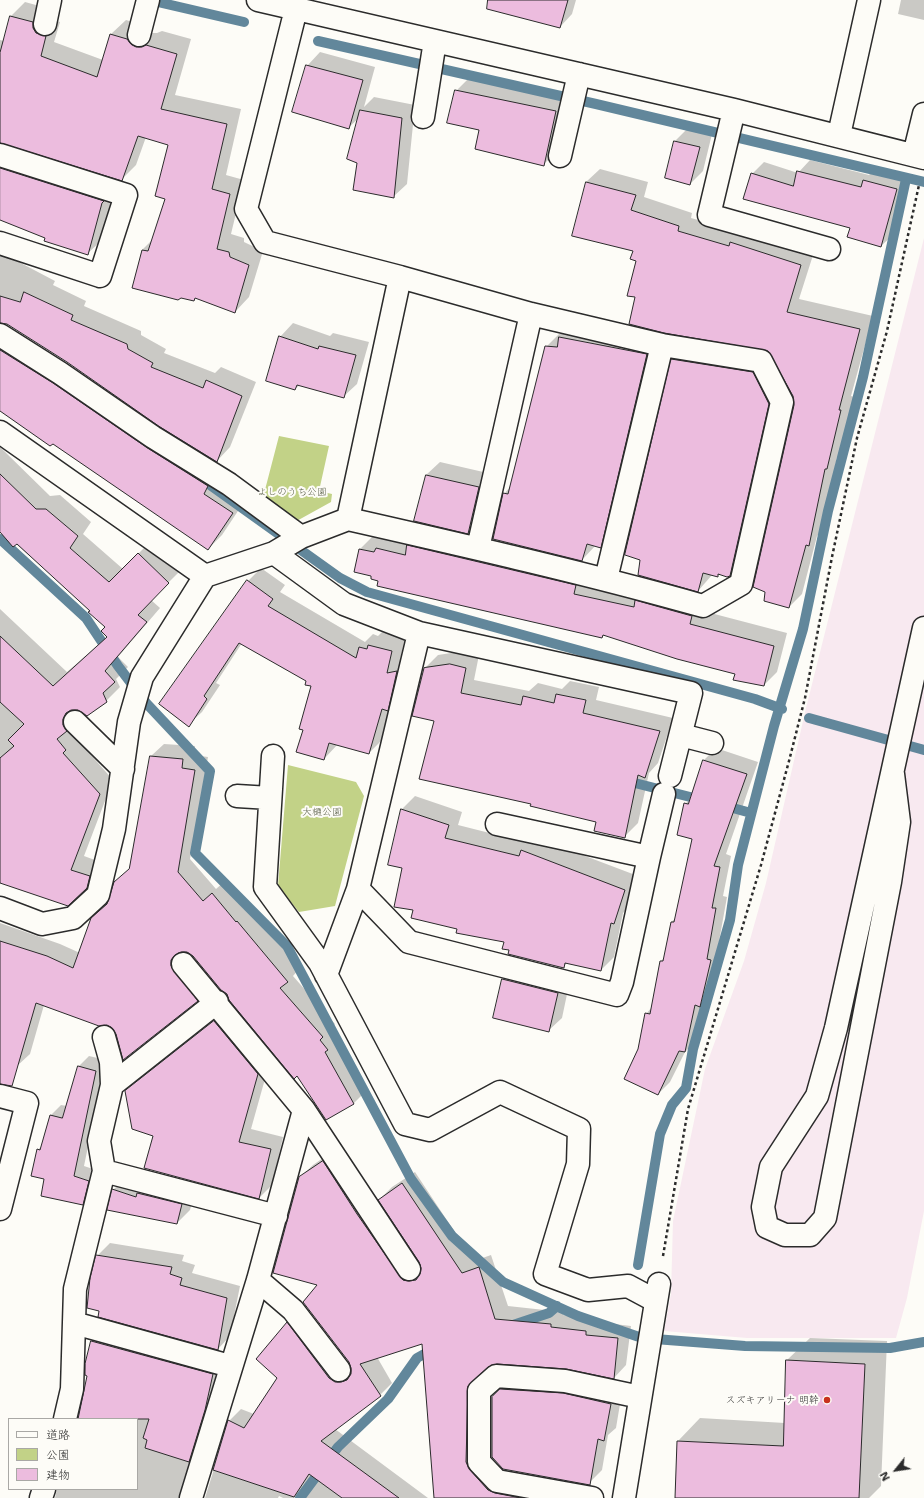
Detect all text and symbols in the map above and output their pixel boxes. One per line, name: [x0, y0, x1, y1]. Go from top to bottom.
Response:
park label: よしのうち公園: [257, 486, 327, 498]
park label: 大樋公園: [302, 806, 342, 818]
place label: スズキアリーナ 明幹: [726, 1394, 819, 1406]
marker: スズキアリーナ 明幹: [822, 1395, 832, 1405]
legend: [8, 1418, 138, 1490]
text: 道路: [46, 1427, 70, 1443]
text: 公園: [46, 1447, 70, 1463]
north arrow: [876, 1450, 916, 1490]
text: 建物: [46, 1467, 70, 1483]
text: N: [876, 1469, 894, 1484]

